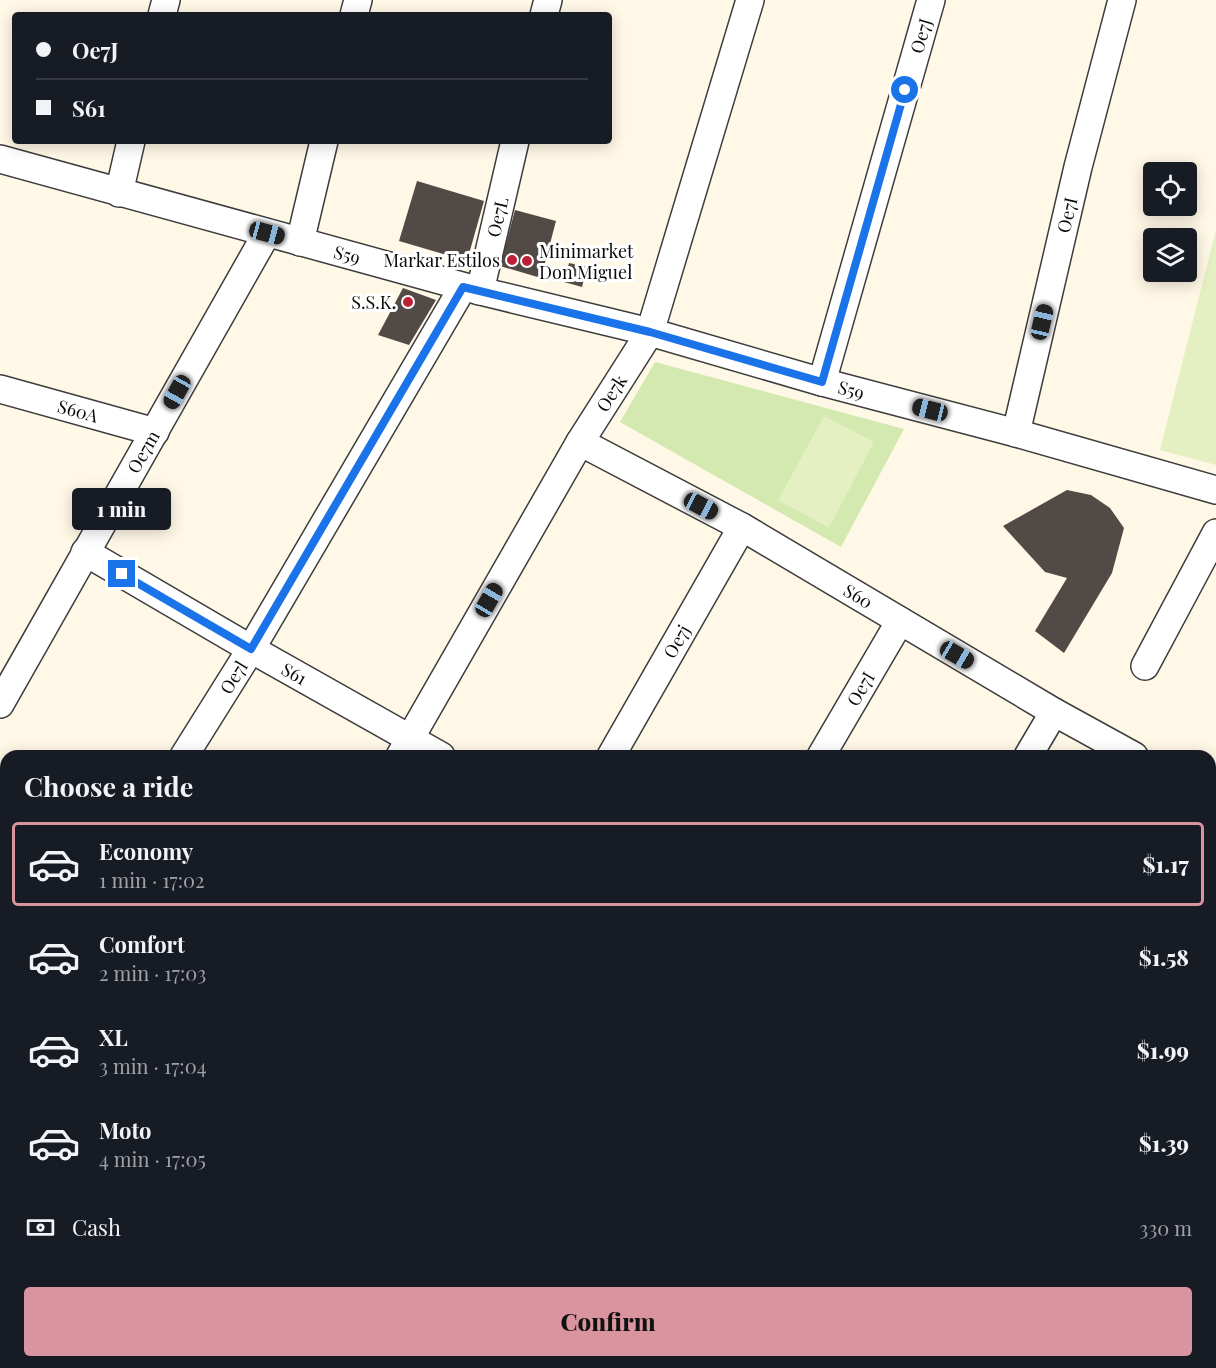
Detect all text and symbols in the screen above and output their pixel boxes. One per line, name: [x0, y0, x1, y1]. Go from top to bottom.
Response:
street label: Oe7J: [904, 15, 937, 56]
text: Oe7J: [72, 35, 119, 65]
route start: [891, 76, 918, 103]
text: S61: [72, 93, 106, 123]
map controls: [1143, 162, 1197, 282]
button: locate: [1143, 162, 1197, 216]
street label: Oe7L: [481, 194, 514, 239]
street label: Oe7I: [1051, 195, 1083, 235]
car: [247, 220, 287, 246]
button: layers: [1143, 228, 1197, 282]
street label: S59: [331, 239, 363, 270]
place label: Minimarket Don Miguel: [539, 239, 634, 284]
place label: Markar Estilos: [383, 248, 500, 272]
marker: Markar Estilos: [505, 253, 519, 267]
marker: Minimarket Don Miguel: [520, 254, 534, 268]
place label: S.S.K.: [351, 290, 396, 314]
marker: S.S.K.: [401, 295, 415, 309]
car: [1029, 302, 1055, 342]
street label: Oe7k: [590, 370, 632, 416]
car: [160, 372, 194, 412]
street label: S59: [835, 375, 867, 405]
street label: S60A: [55, 394, 102, 428]
car: [910, 397, 950, 423]
street label: Oe7m: [121, 426, 165, 478]
callout: 1 min: [72, 487, 172, 529]
car: [681, 490, 721, 522]
text: 1 min: [97, 495, 146, 522]
route end: [108, 560, 135, 587]
street label: S60: [839, 578, 877, 614]
car: [472, 580, 506, 620]
street label: Oe7j: [658, 620, 696, 662]
car: [937, 638, 977, 672]
street label: Oe7l: [214, 656, 253, 698]
street label: S61: [277, 657, 312, 690]
street label: Oe7I: [841, 667, 880, 710]
text: Choose a ride: [24, 768, 193, 804]
text: Economy: [99, 836, 193, 866]
icon: car: [27, 837, 81, 891]
text: $1.17: [1142, 849, 1189, 879]
text: 1 min · 17:02: [99, 866, 205, 893]
text: Comfort: [99, 929, 185, 959]
icon: car: [27, 930, 81, 984]
text: $1.58: [1139, 942, 1189, 972]
text: 2 min · 17:03: [99, 959, 206, 986]
text: XL: [99, 1022, 128, 1052]
icon: car: [27, 1023, 81, 1077]
text: $1.99: [1137, 1035, 1189, 1065]
text: 3 min · 17:04: [99, 1052, 207, 1079]
text: Moto: [99, 1115, 152, 1145]
icon: car: [27, 1116, 81, 1170]
text: $1.39: [1139, 1128, 1189, 1158]
text: 4 min · 17:05: [99, 1145, 206, 1172]
icon: cash: [24, 1211, 57, 1244]
text: Cash: [72, 1212, 121, 1242]
text: 330 m: [1139, 1214, 1192, 1241]
button: Confirm: [24, 1287, 1192, 1356]

